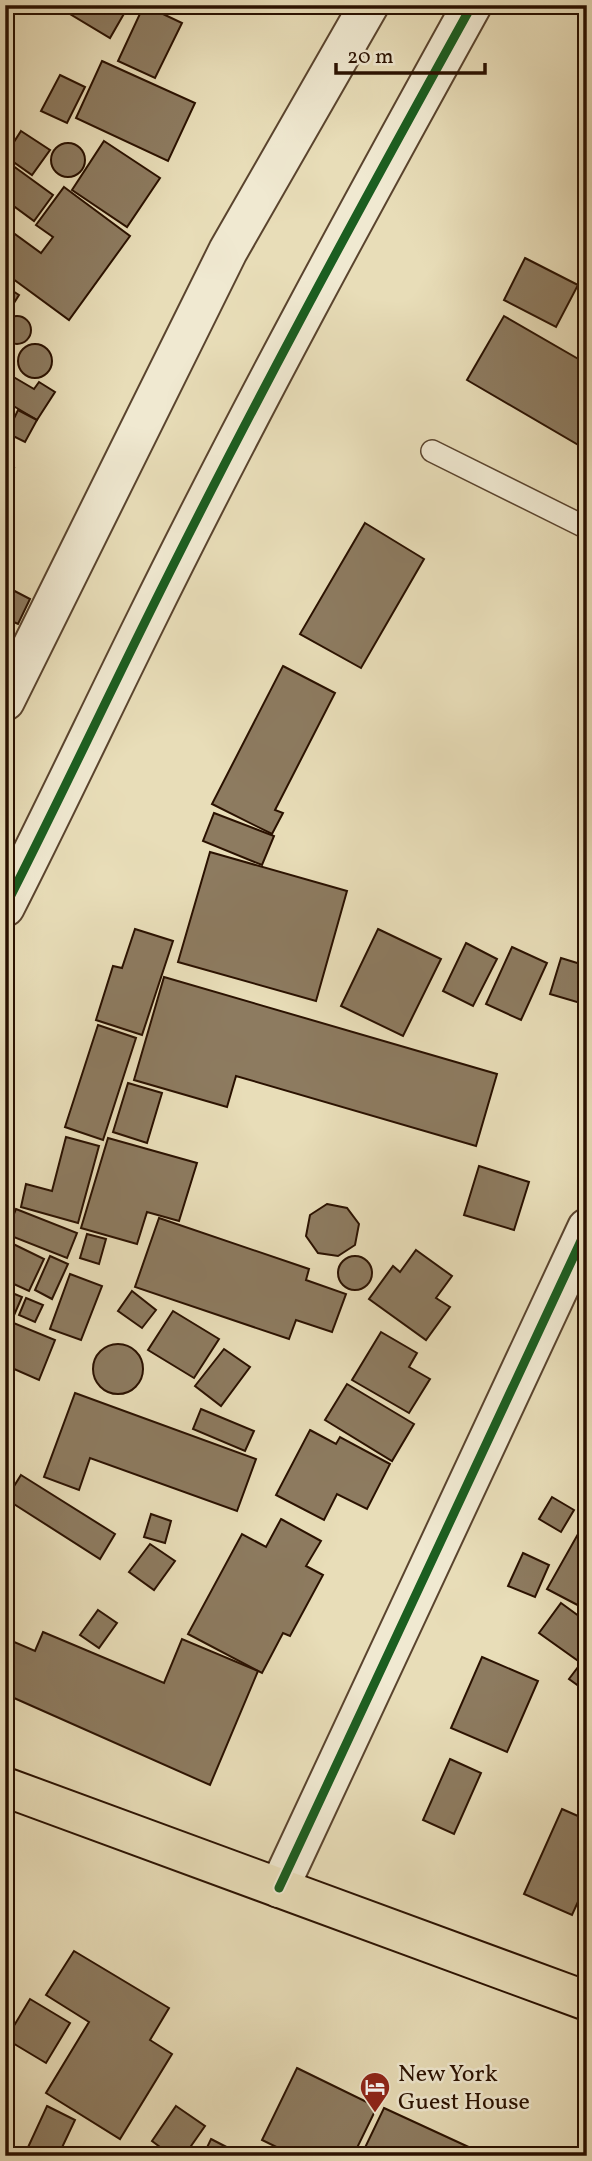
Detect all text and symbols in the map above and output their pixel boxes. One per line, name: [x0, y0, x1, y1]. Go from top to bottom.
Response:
scale bar: [336, 32, 485, 76]
text: 20 m: [347, 43, 393, 72]
place label: New York Guest House: [398, 2058, 530, 2120]
hotel icon: New York Guest House: [358, 2070, 392, 2114]

